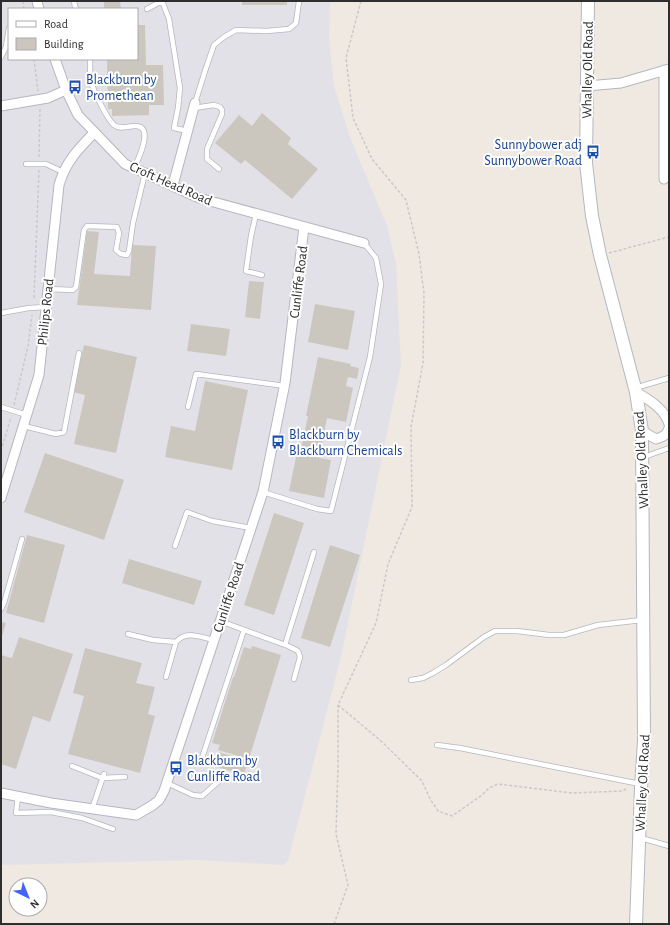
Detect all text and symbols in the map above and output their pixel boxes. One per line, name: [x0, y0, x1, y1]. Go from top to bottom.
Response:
legend: [8, 8, 138, 60]
text: Road: [44, 18, 68, 30]
street label: Whalley Old Road: [580, 21, 596, 119]
text: Building: [44, 38, 84, 50]
place label: Blackburn by Promethean: [86, 73, 156, 103]
bus stop icon: Blackburn by Promethean: [67, 79, 83, 95]
place label: Sunnybower adj Sunnybower Road: [484, 138, 582, 168]
bus stop icon: Sunnybower adj Sunnybower Road: [585, 144, 601, 160]
street label: Croft Head Road: [127, 159, 214, 208]
street label: Cunliffe Road: [288, 245, 310, 319]
street label: Philips Road: [36, 278, 56, 346]
street label: Whalley Old Road: [632, 411, 652, 509]
place label: Blackburn by Blackburn Chemicals: [289, 428, 402, 458]
bus stop icon: Blackburn by Blackburn Chemicals: [270, 434, 286, 450]
street label: Cunliffe Road: [211, 560, 247, 634]
street label: Whalley Old Road: [633, 734, 653, 832]
place label: Blackburn by Cunliffe Road: [187, 754, 260, 784]
bus stop icon: Blackburn by Cunliffe Road: [168, 760, 184, 776]
north arrow: [8, 877, 48, 917]
text: N: [28, 897, 41, 911]

